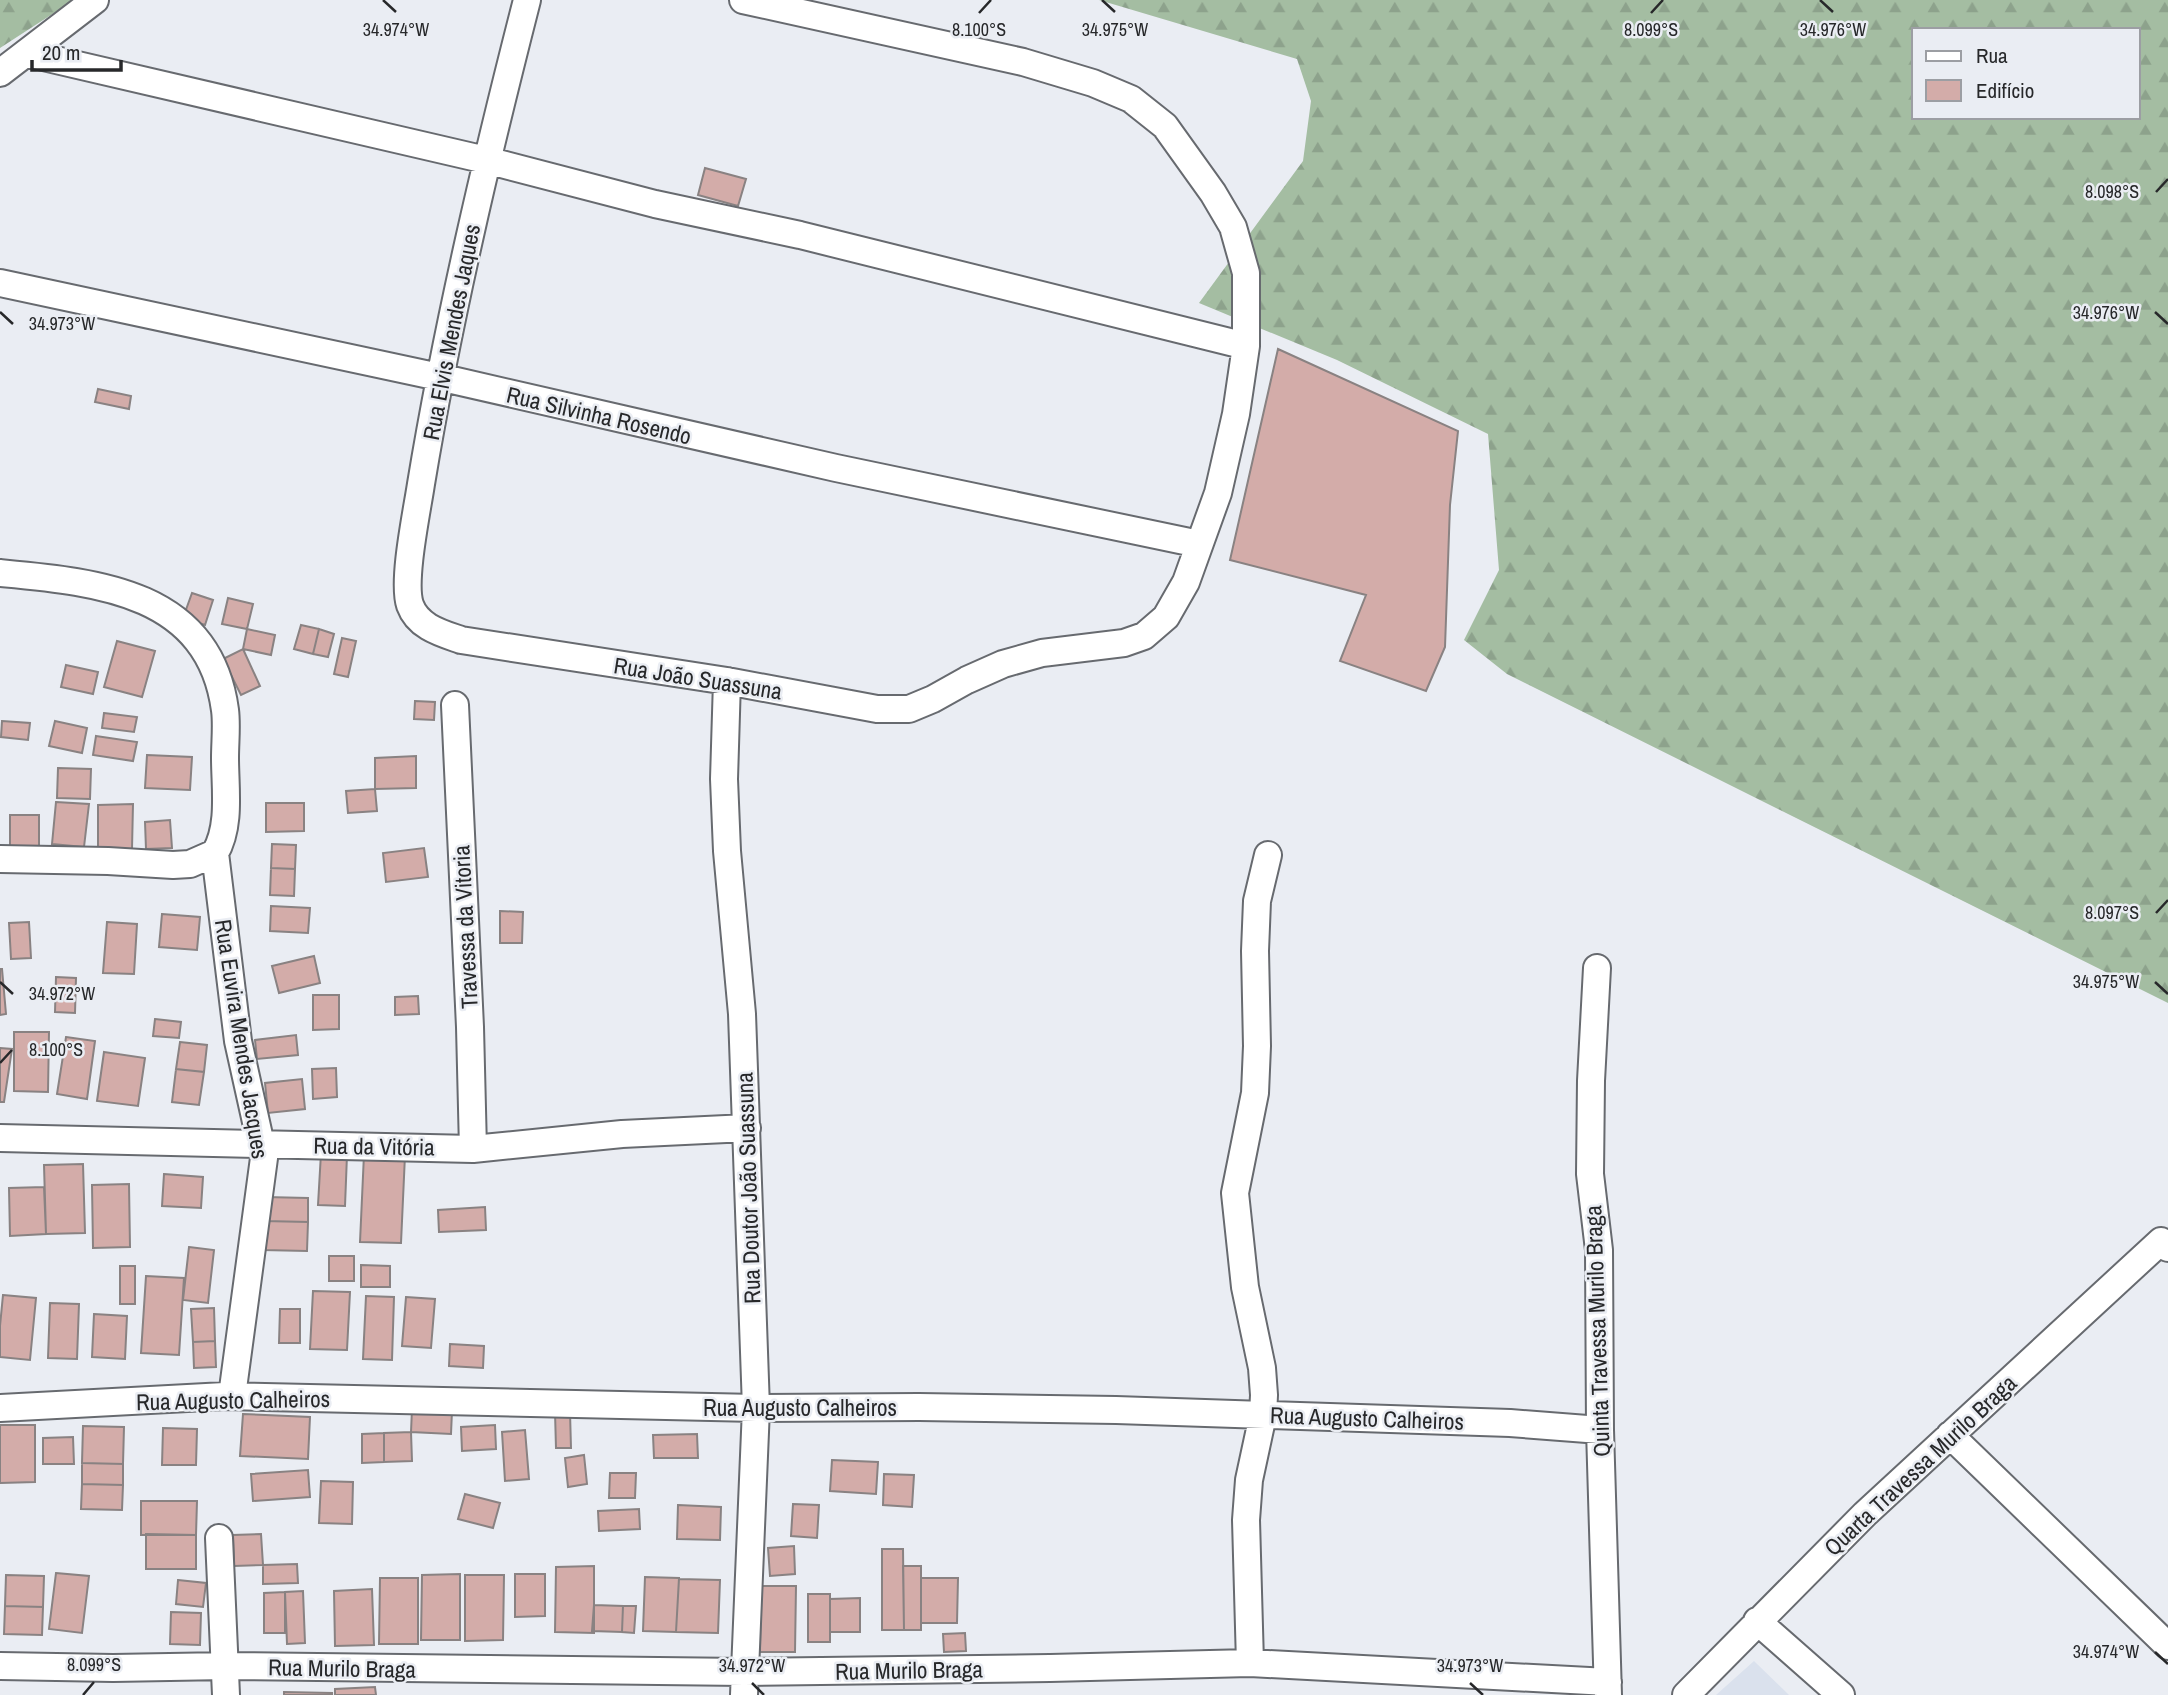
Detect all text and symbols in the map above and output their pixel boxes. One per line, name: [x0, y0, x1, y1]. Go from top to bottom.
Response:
text: 34.974°W: [363, 17, 429, 42]
text: 8.100°S: [952, 17, 1006, 42]
text: 34.975°W: [1082, 17, 1148, 42]
text: 8.099°S: [1624, 17, 1678, 42]
text: 34.976°W: [1800, 17, 1866, 42]
scale bar: [32, 28, 121, 72]
legend: [1912, 28, 2140, 119]
text: 20 m: [42, 38, 80, 67]
text: Rua: [1976, 41, 2008, 70]
text: Edifício: [1976, 76, 2034, 105]
text: 8.098°S: [2085, 179, 2139, 204]
street label: Rua Elvis Mendes Jaques: [415, 222, 487, 442]
text: 34.976°W: [2073, 300, 2139, 325]
text: 34.973°W: [29, 311, 95, 336]
street label: Rua Silvinha Rosendo: [504, 379, 694, 451]
street label: Rua João Suassuna: [612, 649, 785, 707]
street label: Travessa da Vitoria: [445, 844, 485, 1009]
text: 8.097°S: [2085, 900, 2139, 925]
street label: Rua Euvira Mendes Jacques: [208, 917, 276, 1161]
text: 34.975°W: [2073, 969, 2139, 994]
text: 34.972°W: [29, 981, 95, 1006]
text: 8.100°S: [29, 1037, 83, 1062]
street label: Rua Doutor João Suassuna: [728, 1071, 768, 1304]
street label: Rua da Vitória: [313, 1129, 435, 1163]
street label: Quinta Travessa Murilo Braga: [1577, 1204, 1617, 1457]
street label: Quarta Travessa Murilo Braga: [1817, 1367, 2023, 1562]
street label: Rua Augusto Calheiros: [136, 1383, 330, 1417]
street label: Rua Augusto Calheiros: [703, 1392, 897, 1423]
street label: Rua Augusto Calheiros: [1270, 1399, 1464, 1437]
text: 34.974°W: [2073, 1639, 2139, 1664]
street label: Rua Murilo Braga: [268, 1651, 417, 1685]
text: 8.099°S: [67, 1652, 121, 1677]
text: 34.972°W: [719, 1653, 785, 1678]
street label: Rua Murilo Braga: [835, 1653, 984, 1687]
text: 34.973°W: [1437, 1653, 1503, 1678]

